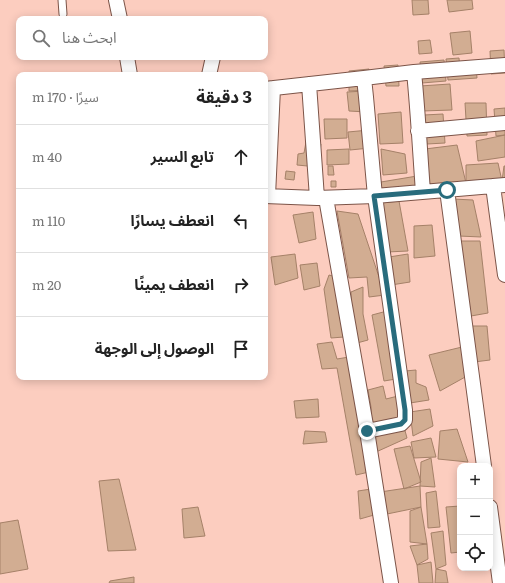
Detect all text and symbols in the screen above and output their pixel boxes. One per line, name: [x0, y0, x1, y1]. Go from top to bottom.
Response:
search box: [16, 16, 268, 60]
text: ابحث هنا: [62, 25, 117, 48]
icon: search: [30, 27, 52, 49]
text: 3 دقيقة: [196, 83, 252, 108]
text: سيرًا · 170 m: [32, 87, 99, 106]
text: تابع السير: [151, 144, 214, 167]
icon: ahead: [230, 146, 252, 168]
text: 40 m: [32, 147, 62, 166]
route start: [438, 181, 456, 199]
text: انعطف يسارًا: [130, 208, 214, 231]
icon: left: [230, 210, 252, 232]
text: 110 m: [32, 211, 65, 230]
text: انعطف يمينًا: [134, 272, 214, 295]
icon: right: [230, 274, 252, 296]
text: 20 m: [32, 275, 61, 294]
text: الوصول إلى الوجهة: [95, 336, 214, 359]
icon: arrive: [230, 338, 252, 360]
route end: [358, 422, 376, 440]
map controls: [457, 463, 493, 571]
button: +: [457, 463, 493, 499]
button: −: [457, 499, 493, 535]
button: locate: [457, 535, 493, 571]

